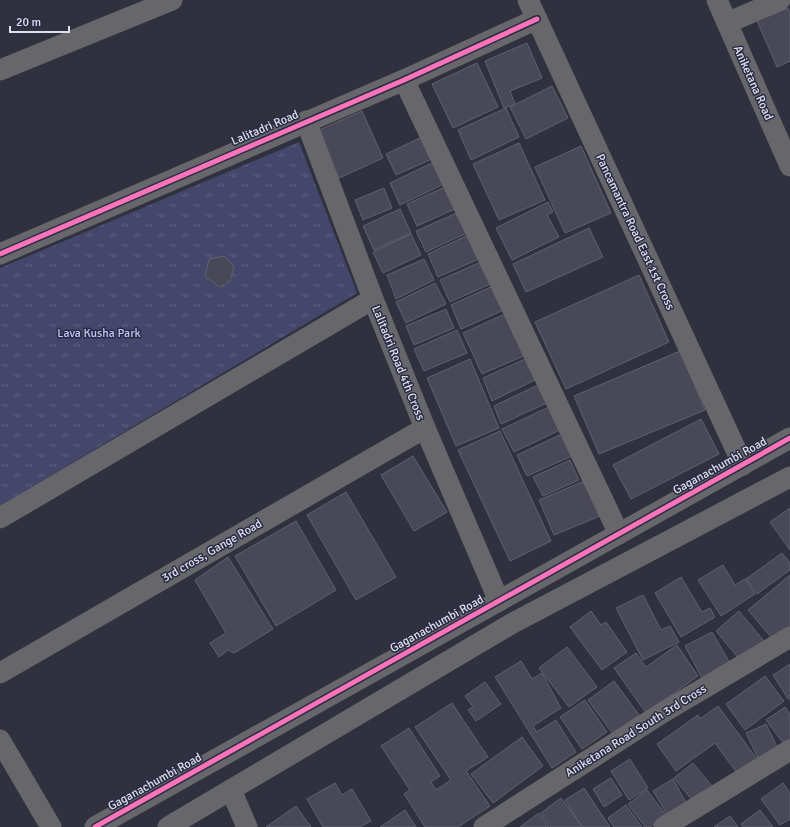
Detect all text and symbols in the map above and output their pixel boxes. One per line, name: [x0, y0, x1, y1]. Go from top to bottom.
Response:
scale bar: [10, 8, 69, 34]
text: 20 m: [16, 15, 41, 30]
street label: Aniketana Road: [730, 43, 776, 123]
street label: Lalitadri Road: [229, 107, 301, 149]
street label: Pancamantra Road East 1st Cross: [592, 152, 678, 312]
street label: Lalitadri Road 4th Cross: [368, 303, 428, 423]
park label: Lava Kusha Park: [57, 326, 141, 341]
street label: Gaganachumbi Road: [670, 434, 770, 498]
street label: 3rd cross, Gange Road: [159, 516, 265, 586]
street label: Gaganachumbi Road: [387, 592, 487, 656]
street label: Aniketana Road South 3rd Cross: [563, 681, 709, 781]
street label: Gaganachumbi Road: [105, 750, 205, 814]

